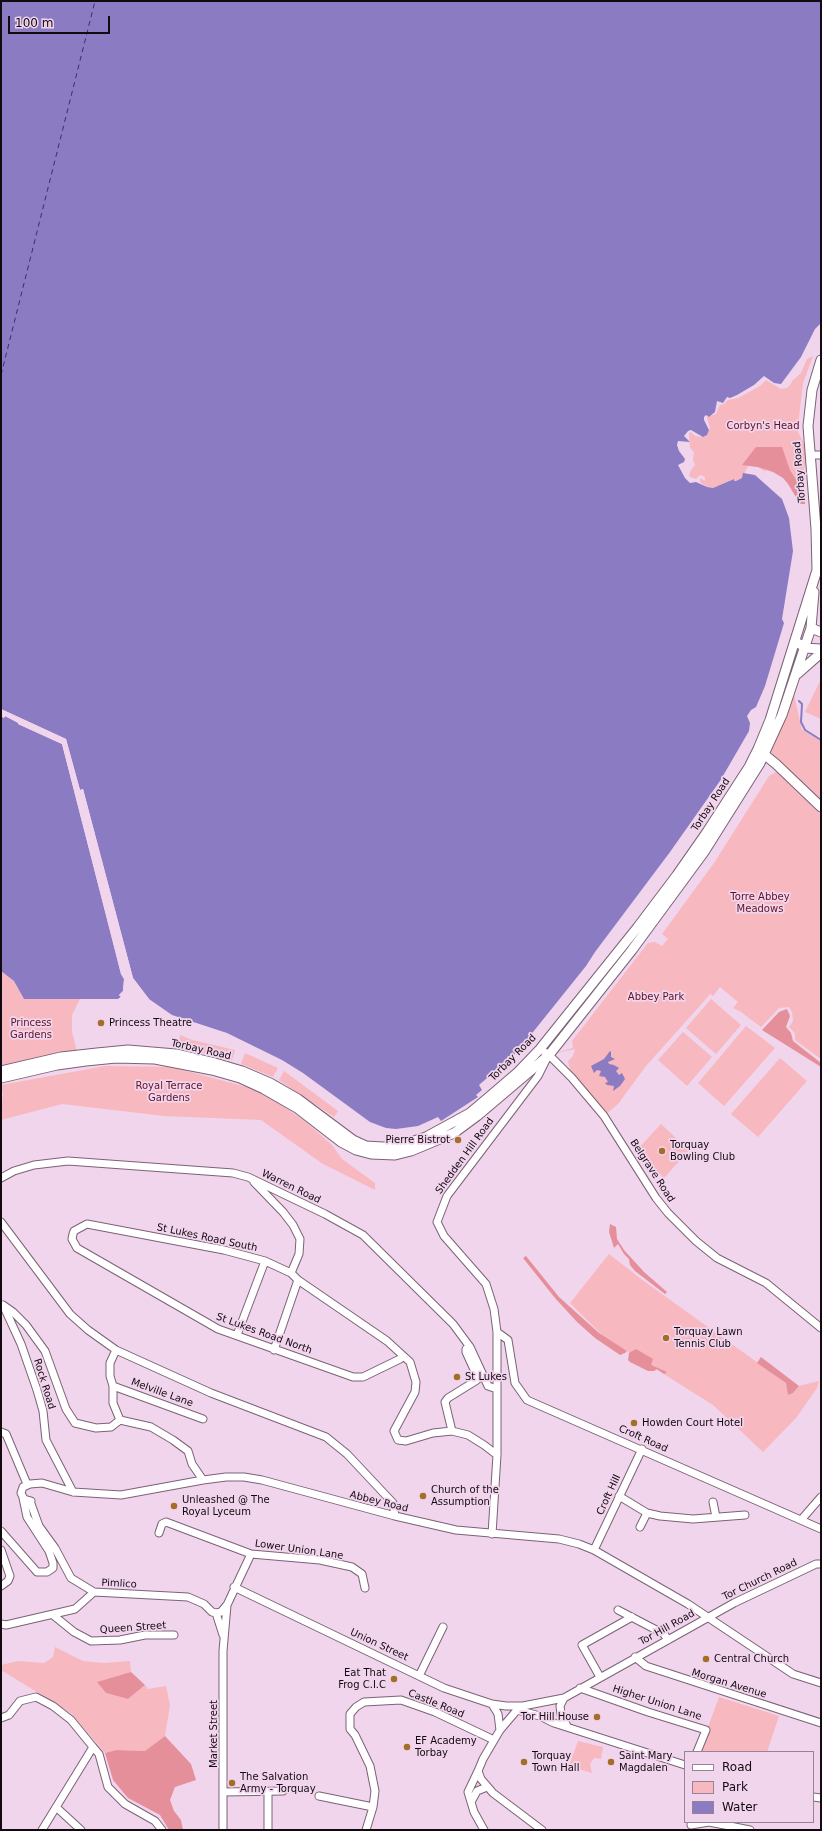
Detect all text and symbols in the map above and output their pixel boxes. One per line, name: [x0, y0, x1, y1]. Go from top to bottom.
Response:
scale bar: [10, 8, 112, 34]
text: 100 m: [15, 16, 53, 30]
park label: Corbyn's Head: [726, 420, 800, 432]
street label: Torbay Road: [791, 441, 809, 503]
street label: Torbay Road: [689, 776, 733, 834]
park label: Torre Abbey Meadows: [730, 891, 790, 914]
park label: Abbey Park: [628, 991, 684, 1003]
park label: Princess Gardens: [10, 1017, 52, 1040]
place label: Princess Theatre: [109, 1017, 192, 1029]
marker: Princess Theatre: [96, 1018, 106, 1028]
street label: Torbay Road: [487, 1032, 539, 1084]
street label: Torbay Road: [170, 1037, 232, 1063]
park label: Royal Terrace Gardens: [135, 1080, 203, 1104]
street label: Shedden Hill Road: [433, 1116, 497, 1196]
place label: Pierre Bistrot: [385, 1134, 450, 1146]
marker: Pierre Bistrot: [453, 1135, 463, 1145]
street label: Belgrave Road: [627, 1137, 677, 1205]
place label: Torquay Bowling Club: [670, 1139, 735, 1162]
marker: Torquay Bowling Club: [657, 1146, 667, 1156]
street label: Warren Road: [260, 1168, 322, 1206]
street label: St Lukes Road South: [156, 1221, 258, 1255]
street label: St Lukes Road North: [214, 1311, 314, 1357]
place label: Torquay Lawn Tennis Club: [674, 1326, 743, 1350]
marker: Torquay Lawn Tennis Club: [661, 1333, 671, 1343]
street label: Rock Road: [31, 1357, 57, 1411]
place label: St Lukes: [465, 1371, 507, 1383]
marker: St Lukes: [452, 1372, 462, 1382]
street label: Melville Lane: [129, 1376, 195, 1410]
place label: Howden Court Hotel: [642, 1417, 743, 1429]
marker: Howden Court Hotel: [629, 1418, 639, 1428]
street label: Croft Road: [617, 1423, 669, 1455]
street label: Croft Hill: [594, 1473, 624, 1517]
place label: Church of the Assumption: [431, 1484, 499, 1508]
street label: Abbey Road: [348, 1489, 410, 1515]
marker: Church of the Assumption: [418, 1491, 428, 1501]
place label: Unleashed @ The Royal Lyceum: [182, 1494, 270, 1518]
marker: Unleashed @ The Royal Lyceum: [169, 1501, 179, 1511]
street label: Lower Union Lane: [254, 1538, 344, 1562]
street label: Tor Church Road: [721, 1557, 799, 1603]
street label: Pimlico: [101, 1577, 137, 1591]
street label: Tor Hill Road: [637, 1608, 697, 1648]
street label: Queen Street: [99, 1620, 167, 1636]
street label: Union Street: [348, 1626, 410, 1664]
place label: Central Church: [714, 1653, 789, 1665]
marker: Central Church: [701, 1654, 711, 1664]
place label: Eat That Frog C.I.C: [338, 1667, 386, 1690]
street label: Morgan Avenue: [690, 1667, 768, 1701]
marker: Eat That Frog C.I.C: [389, 1674, 399, 1684]
street label: Higher Union Lane: [611, 1683, 703, 1723]
street label: Castle Road: [406, 1687, 466, 1721]
street label: Market Street: [208, 1700, 220, 1768]
place label: Tor Hill House: [521, 1711, 589, 1723]
marker: Tor Hill House: [592, 1712, 602, 1722]
place label: EF Academy Torbay: [415, 1735, 477, 1758]
marker: EF Academy Torbay: [402, 1742, 412, 1752]
place label: Torquay Town Hall: [532, 1750, 579, 1774]
place label: Saint Mary Magdalen: [619, 1750, 672, 1774]
legend: [684, 1751, 814, 1823]
marker: Torquay Town Hall: [519, 1757, 529, 1767]
marker: Saint Mary Magdalen: [606, 1757, 616, 1767]
text: Road: [722, 1760, 752, 1774]
place label: The Salvation Army - Torquay: [240, 1771, 316, 1794]
marker: The Salvation Army - Torquay: [227, 1778, 237, 1788]
text: Park: [722, 1780, 748, 1794]
text: Water: [722, 1800, 757, 1814]

